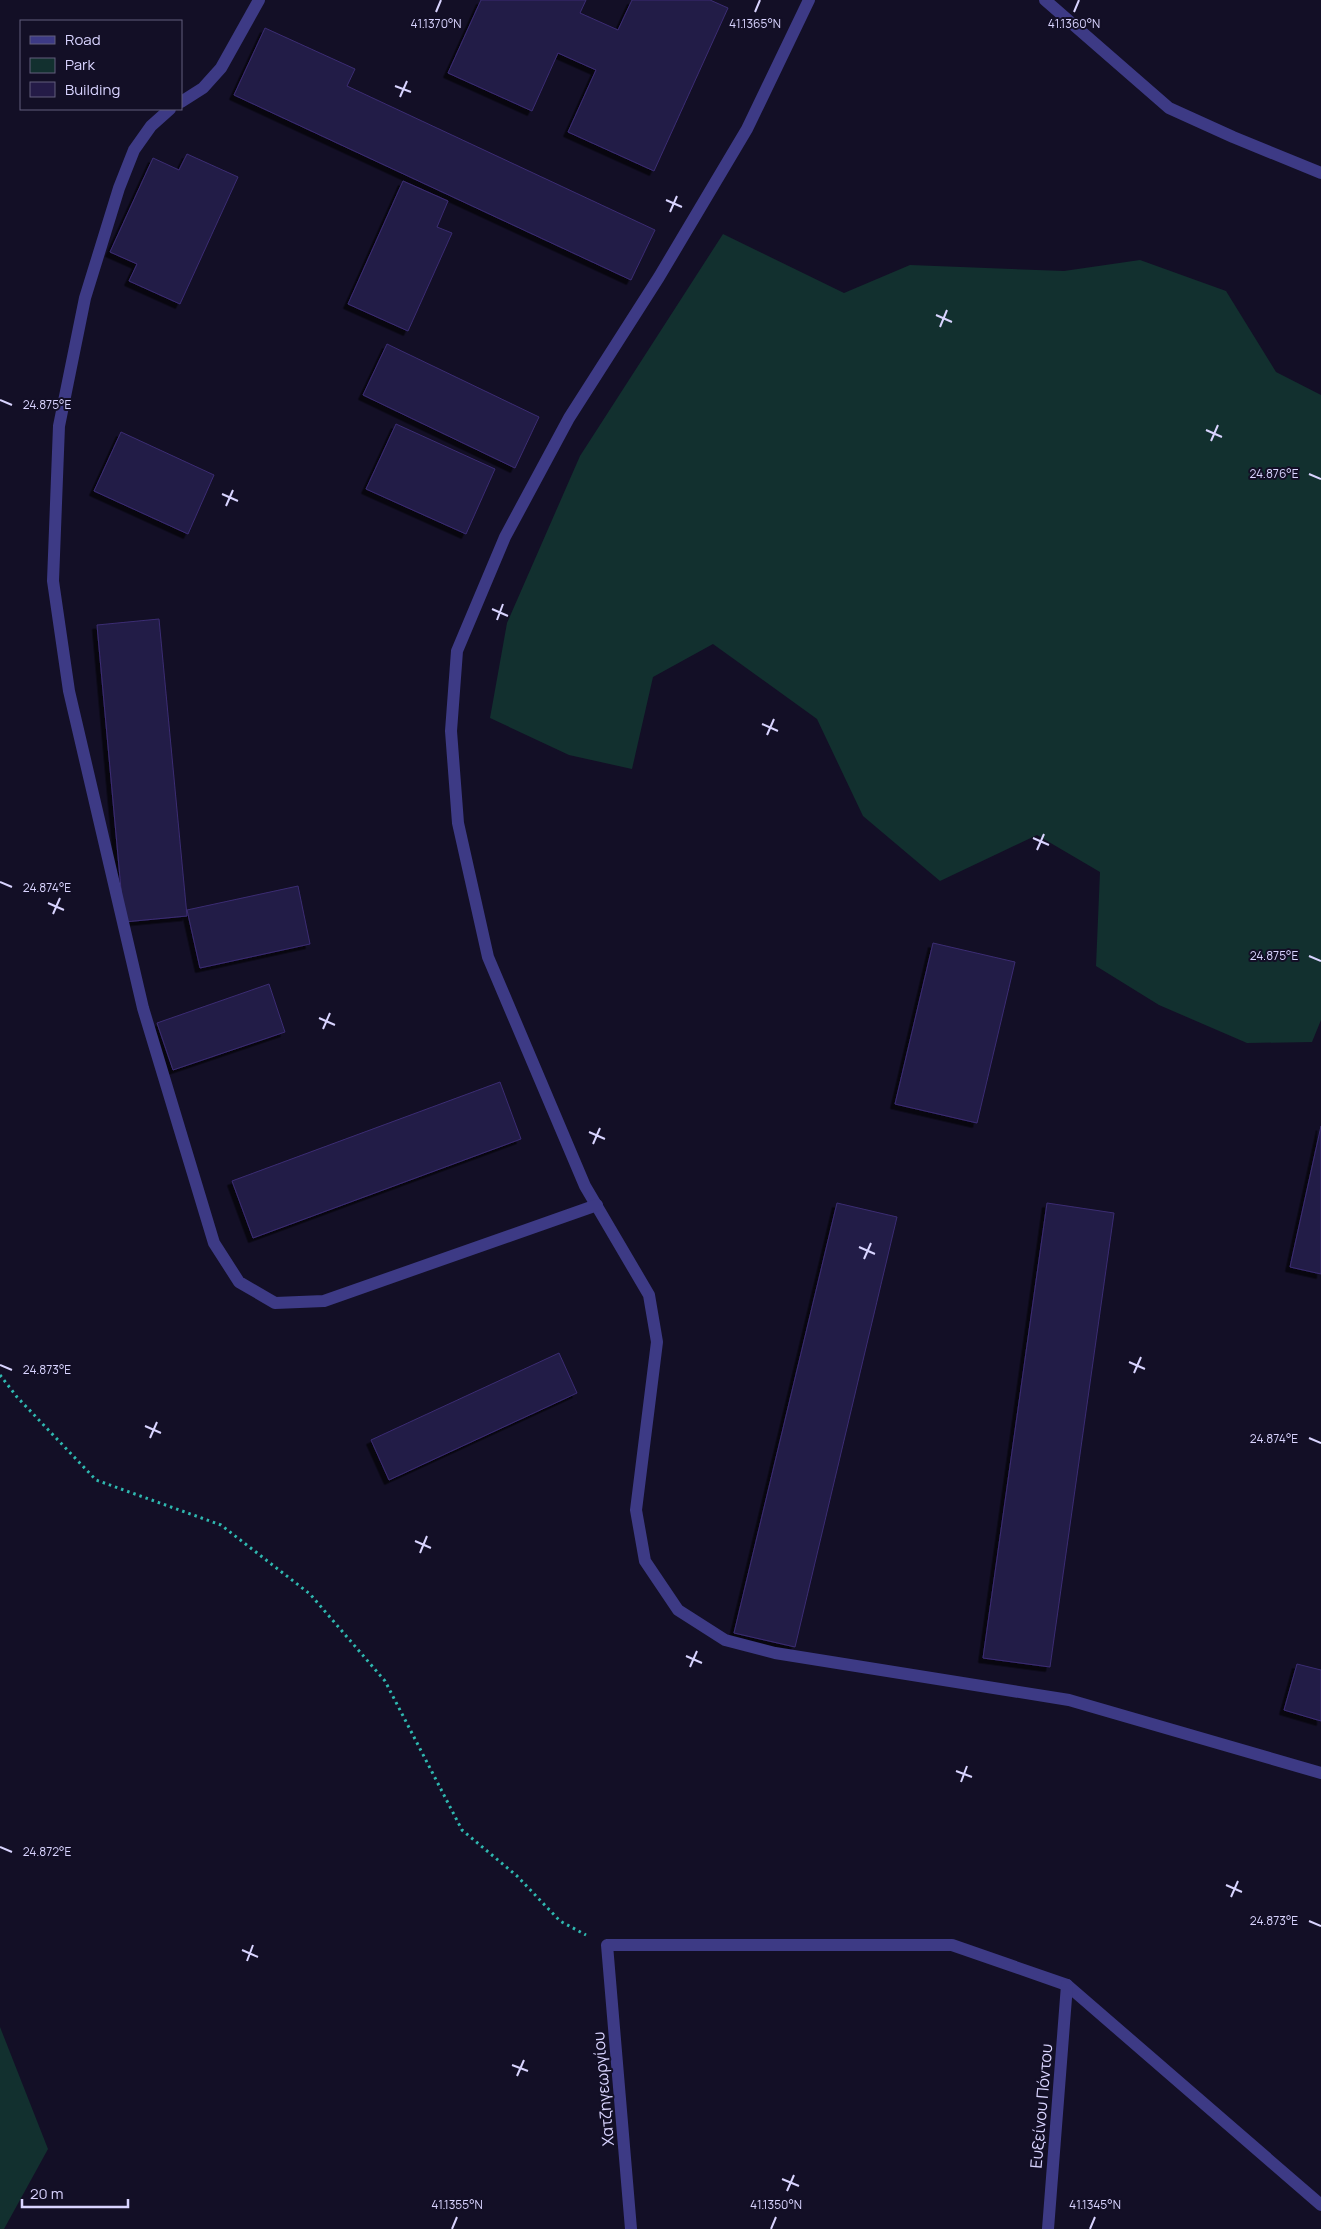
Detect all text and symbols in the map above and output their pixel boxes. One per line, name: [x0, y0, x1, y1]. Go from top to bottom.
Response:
text: 41.1370°N: [410, 15, 462, 32]
text: 41.1365°N: [729, 15, 781, 32]
text: 41.1360°N: [1048, 15, 1100, 32]
legend: [20, 20, 182, 110]
text: Road: [65, 29, 101, 50]
text: Park: [65, 54, 95, 75]
text: Building: [65, 79, 120, 100]
text: 24.875°E: [23, 396, 71, 413]
text: 24.876°E: [1249, 465, 1299, 482]
text: 24.874°E: [23, 879, 71, 896]
text: 24.875°E: [1250, 947, 1298, 964]
text: 24.873°E: [23, 1361, 71, 1378]
text: 24.874°E: [1250, 1430, 1298, 1447]
text: 24.872°E: [23, 1843, 71, 1860]
text: 24.873°E: [1250, 1912, 1298, 1929]
street label: Χατζηγεωργίου: [587, 2031, 619, 2147]
street label: Ευξείνου Πόντου: [1025, 2043, 1057, 2169]
scale bar: [22, 2176, 129, 2208]
text: 20 m: [30, 2183, 63, 2204]
text: 41.1355°N: [431, 2196, 483, 2213]
text: 41.1350°N: [750, 2196, 802, 2213]
text: 41.1345°N: [1069, 2196, 1121, 2213]

